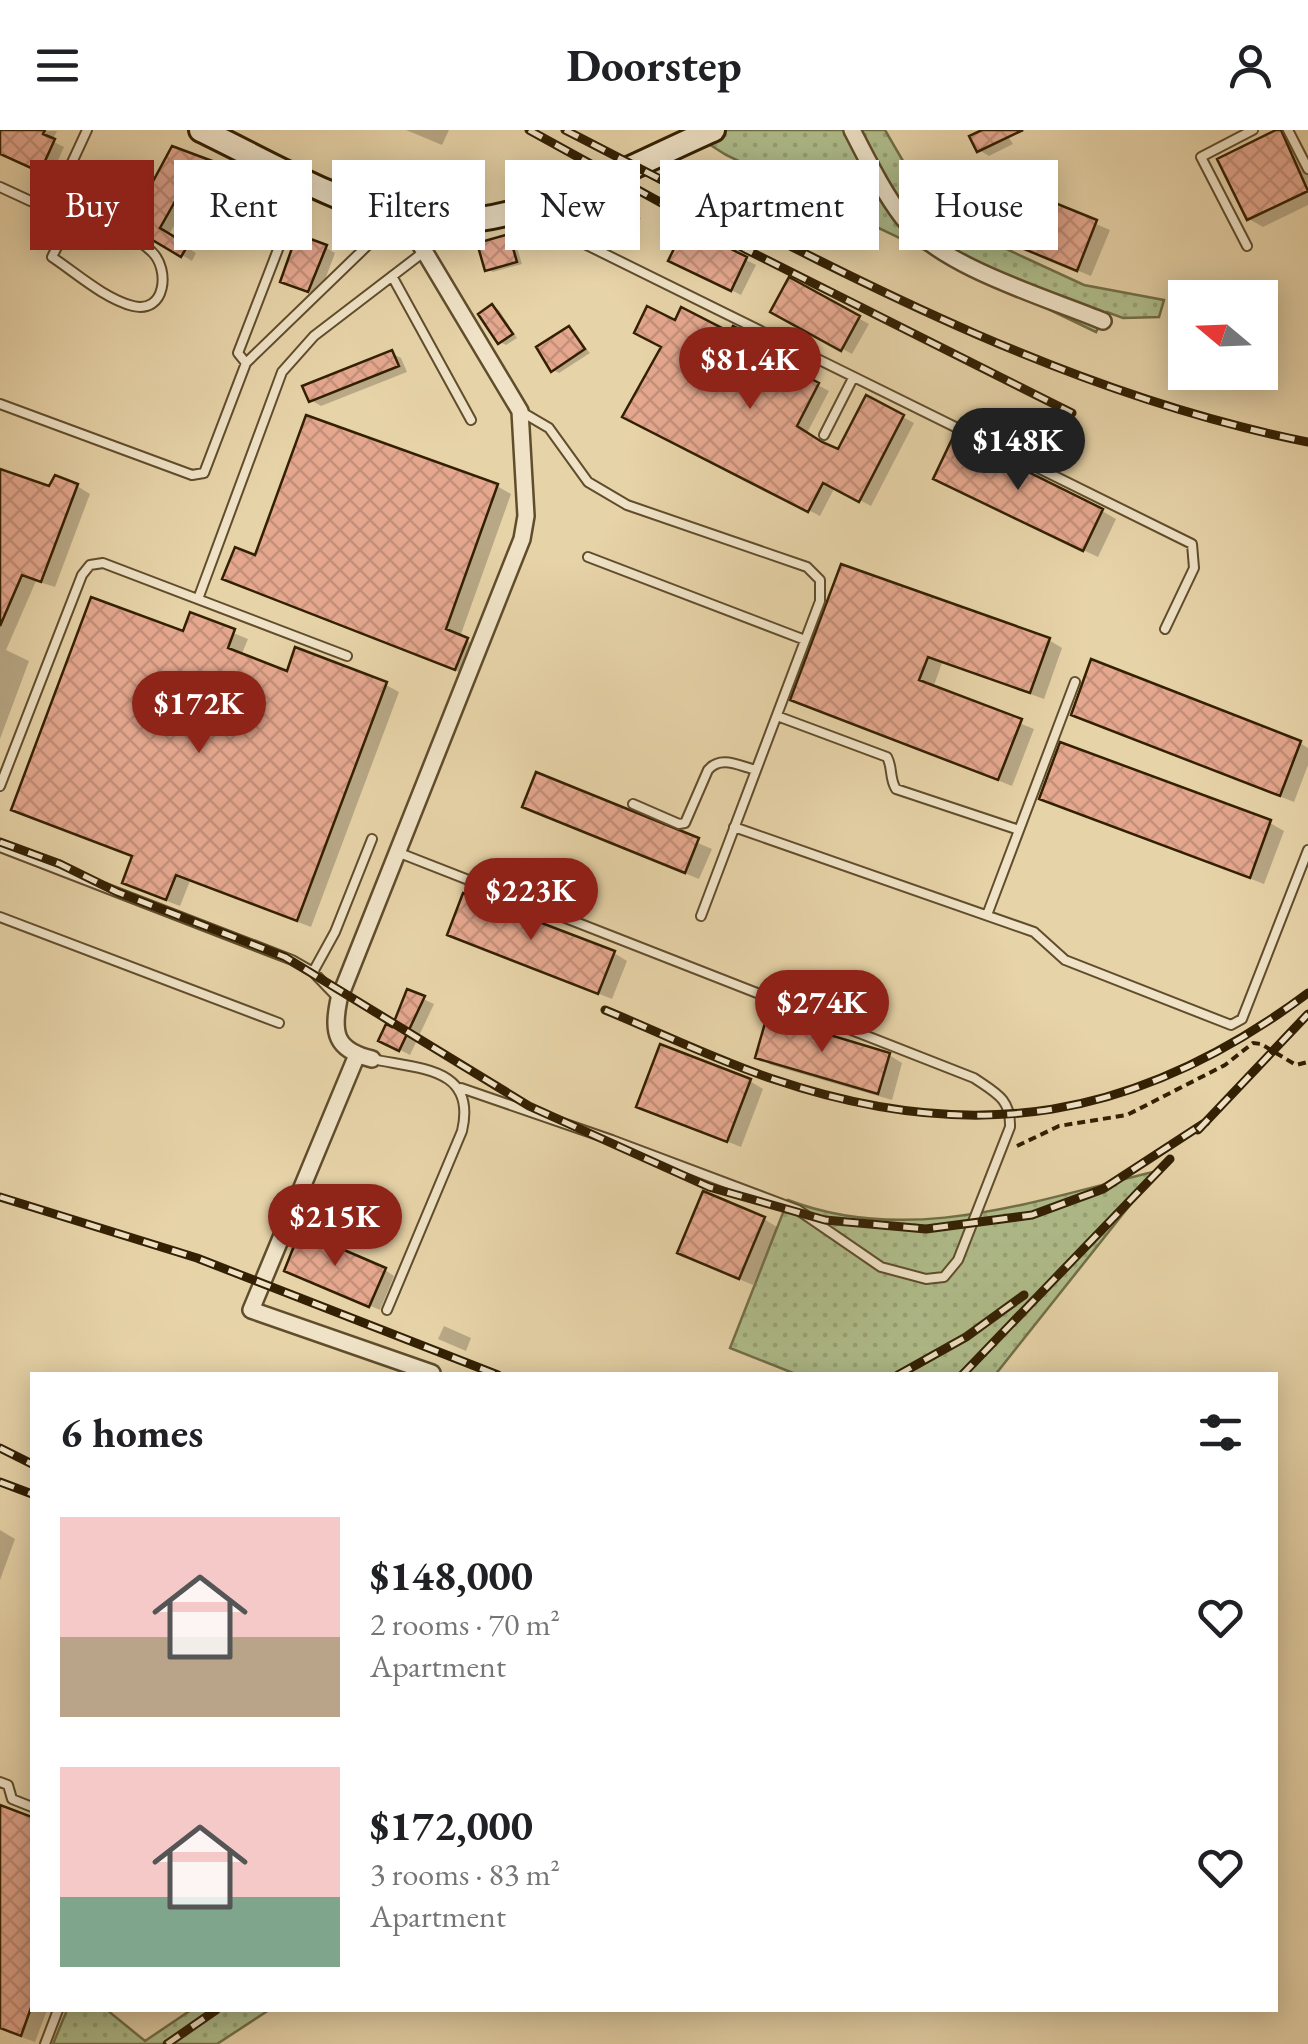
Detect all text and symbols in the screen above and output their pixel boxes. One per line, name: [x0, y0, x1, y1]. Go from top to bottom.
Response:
text: Doorstep: [566, 36, 742, 94]
icon: menu: [30, 38, 85, 93]
icon: person: [1223, 38, 1278, 93]
chip: Buy: [30, 160, 154, 250]
chip: Rent: [174, 160, 312, 250]
chip: Filters: [332, 160, 485, 250]
chip: New: [505, 160, 640, 250]
chip: Apartment: [660, 160, 879, 250]
chip: House: [899, 160, 1058, 250]
north arrow: [1168, 280, 1278, 390]
map controls: [1168, 280, 1278, 390]
pin: $81.4K: [669, 327, 831, 412]
text: $81.4K: [701, 338, 799, 380]
pin: $148K: [948, 408, 1088, 493]
text: $148K: [973, 419, 1063, 461]
pin: $172K: [129, 671, 269, 756]
text: $172K: [154, 682, 244, 724]
pin: $223K: [461, 858, 601, 943]
text: $223K: [486, 869, 576, 911]
pin: $274K: [752, 970, 892, 1055]
text: $274K: [777, 981, 867, 1023]
pin: $215K: [265, 1184, 405, 1269]
text: $215K: [290, 1195, 380, 1237]
text: 6 homes: [60, 1405, 203, 1460]
icon: filters: [1193, 1405, 1248, 1460]
text: $148,000: [370, 1548, 533, 1603]
icon: home: [140, 1557, 260, 1677]
icon: heart: [1193, 1590, 1248, 1645]
text: 2 rooms · 70 m²: [370, 1603, 560, 1645]
text: Apartment: [370, 1645, 506, 1687]
text: $172,000: [370, 1798, 533, 1853]
icon: home: [140, 1807, 260, 1927]
icon: heart: [1193, 1840, 1248, 1895]
text: 3 rooms · 83 m²: [370, 1853, 560, 1895]
text: Apartment: [370, 1895, 506, 1937]

